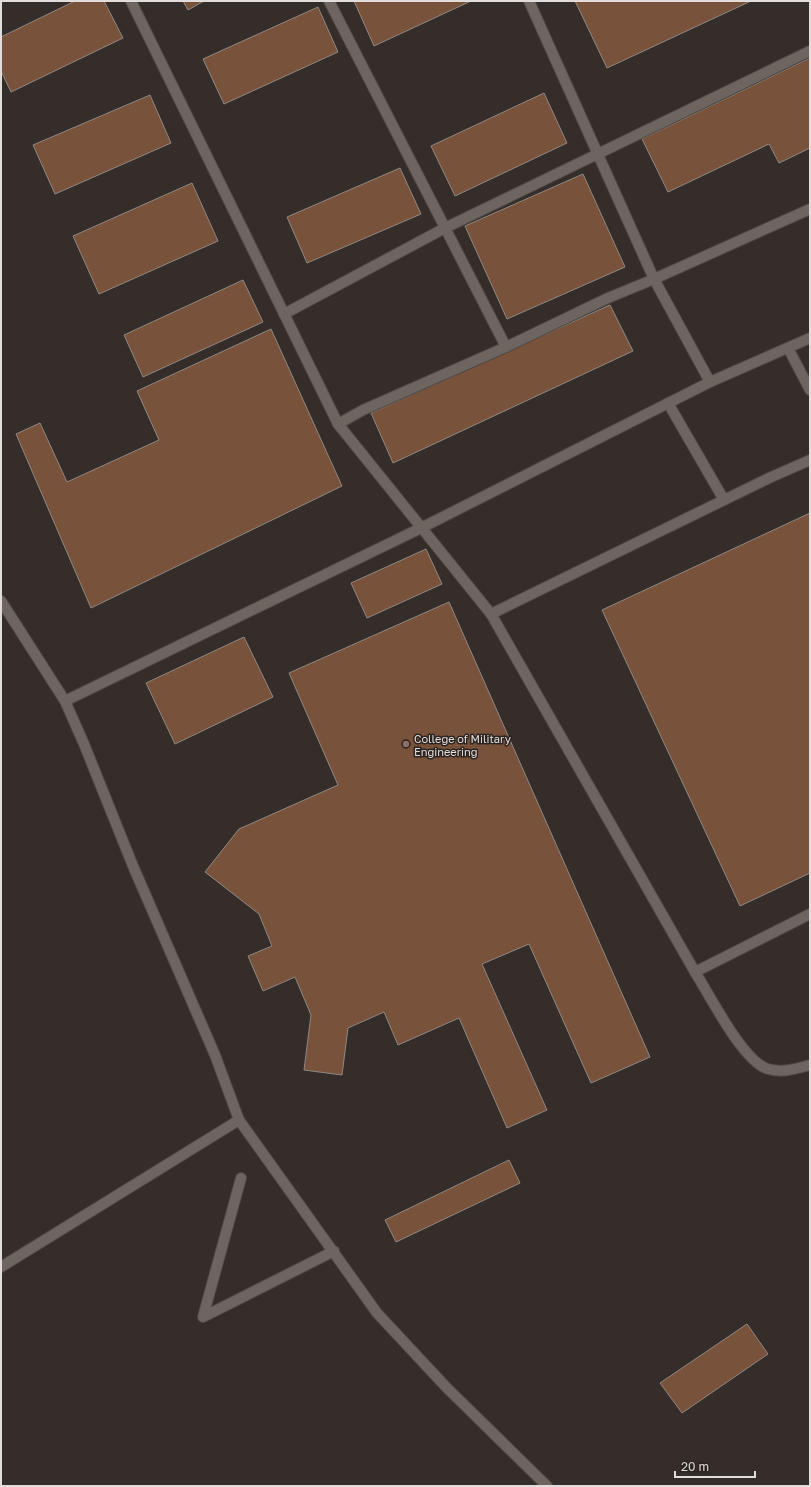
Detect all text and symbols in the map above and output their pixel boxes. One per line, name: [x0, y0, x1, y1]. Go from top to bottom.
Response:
place label: College of Military Engineering: [414, 732, 511, 758]
marker: College of Military Engineering: [401, 739, 411, 749]
scale bar: [675, 1453, 755, 1479]
text: 20 m: [681, 1459, 709, 1474]

